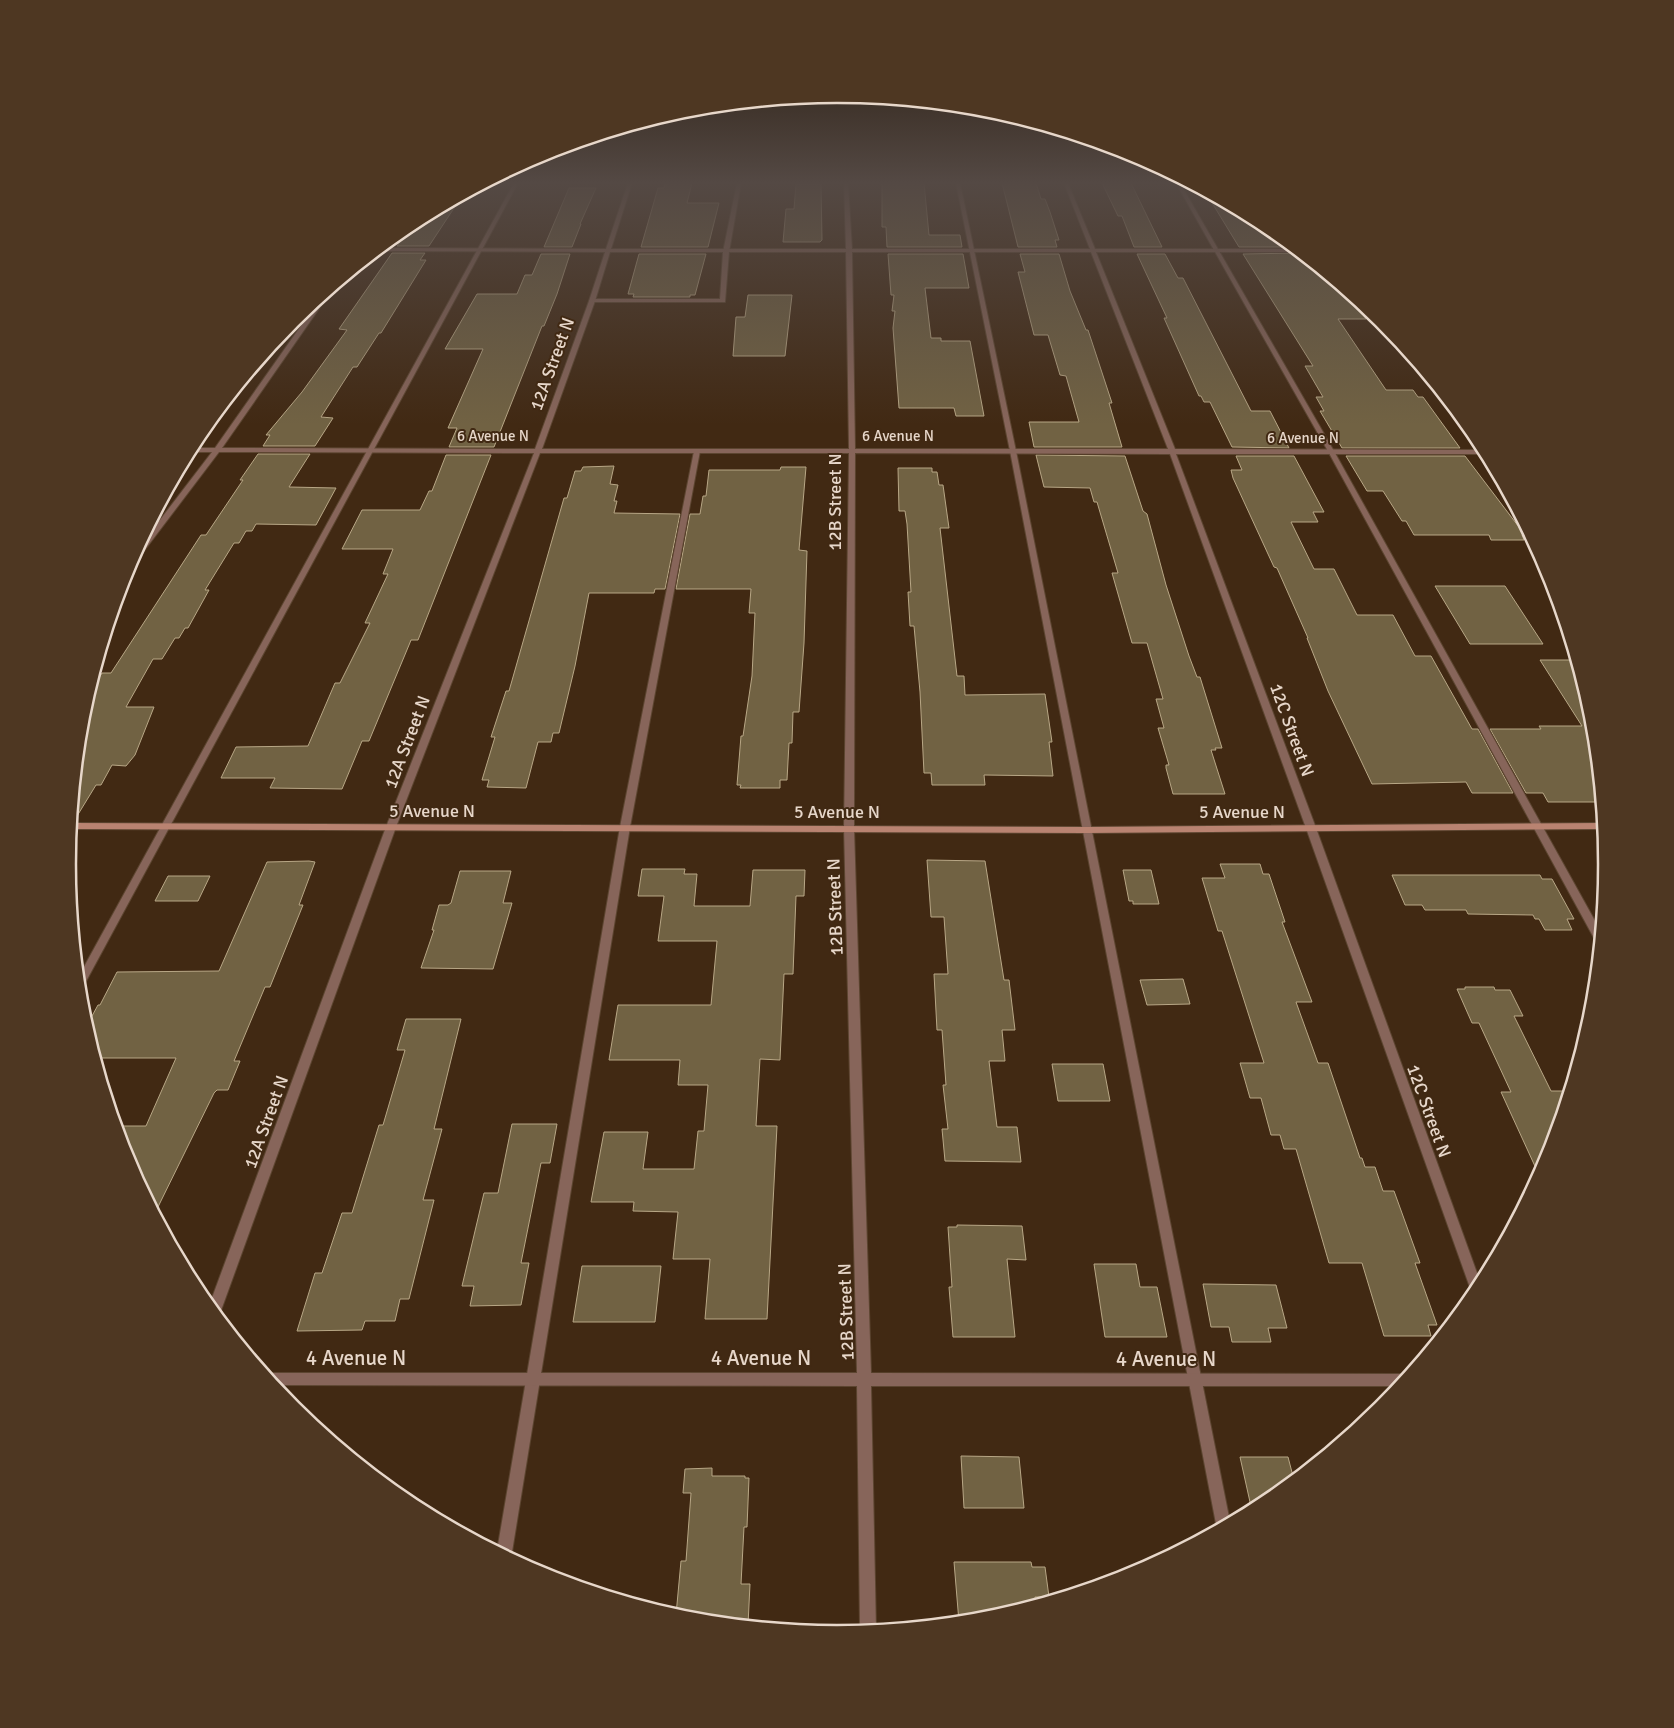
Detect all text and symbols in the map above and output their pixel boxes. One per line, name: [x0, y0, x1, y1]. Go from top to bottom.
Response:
street label: 12A Street N: [525, 314, 579, 414]
street label: 6 Avenue N: [457, 427, 529, 445]
street label: 6 Avenue N: [862, 427, 934, 445]
street label: 6 Avenue N: [1267, 429, 1339, 447]
street label: 12B Street N: [824, 453, 846, 551]
street label: 12C Street N: [1265, 680, 1319, 780]
street label: 12A Street N: [379, 693, 435, 791]
street label: 5 Avenue N: [389, 800, 475, 822]
street label: 5 Avenue N: [794, 801, 880, 823]
street label: 5 Avenue N: [1199, 801, 1285, 823]
street label: 12B Street N: [822, 858, 848, 956]
street label: 12C Street N: [1402, 1061, 1456, 1161]
street label: 12A Street N: [239, 1072, 293, 1172]
street label: 12B Street N: [833, 1263, 859, 1361]
street label: 4 Avenue N: [306, 1345, 406, 1371]
street label: 4 Avenue N: [711, 1345, 811, 1371]
street label: 4 Avenue N: [1116, 1346, 1216, 1372]

